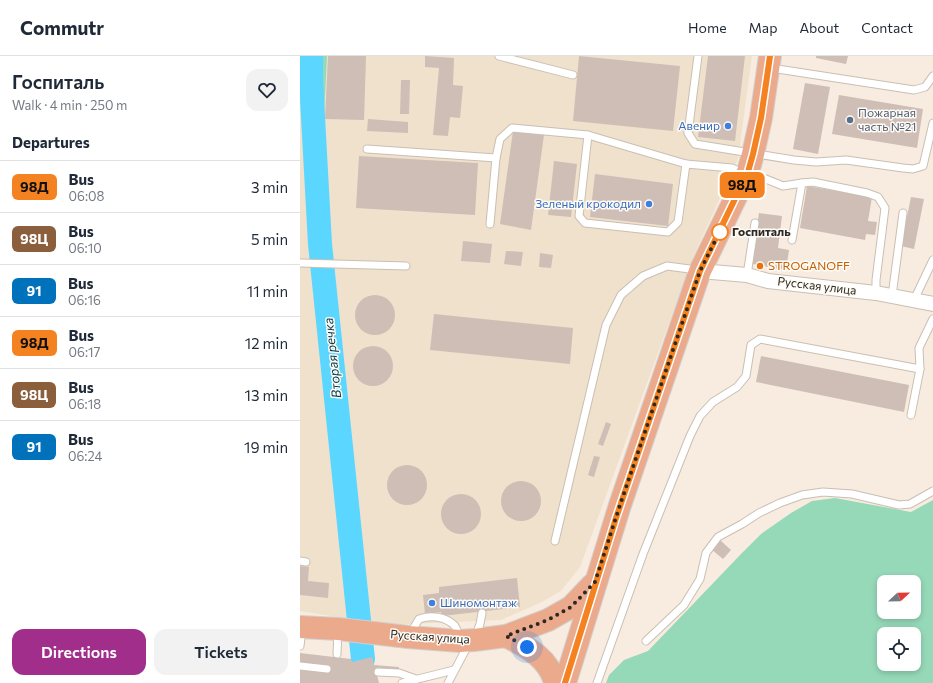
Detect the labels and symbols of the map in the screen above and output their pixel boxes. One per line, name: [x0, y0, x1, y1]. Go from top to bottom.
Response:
place label: Пожарная часть №21: [858, 105, 916, 133]
marker: Пожарная часть №21: [845, 115, 855, 125]
place label: Авенир: [678, 118, 720, 132]
marker: Авенир: [723, 121, 733, 131]
line badge: 98Д: [719, 172, 765, 198]
place label: Зеленый крокодил: [535, 196, 641, 210]
marker: Зеленый крокодил: [644, 199, 654, 209]
marker: Госпиталь: [711, 223, 729, 241]
place label: Госпиталь: [732, 224, 791, 238]
place label: STROGANOFF: [768, 258, 850, 272]
marker: STROGANOFF: [755, 261, 765, 271]
street label: Русская улица: [777, 273, 857, 297]
water label: Вторая речка: [320, 317, 344, 399]
north arrow: [877, 575, 921, 619]
place label: Шиномонтаж: [440, 595, 518, 609]
marker: Шиномонтаж: [427, 598, 437, 608]
street label: Русская улица: [390, 626, 470, 646]
your location: [517, 637, 537, 657]

